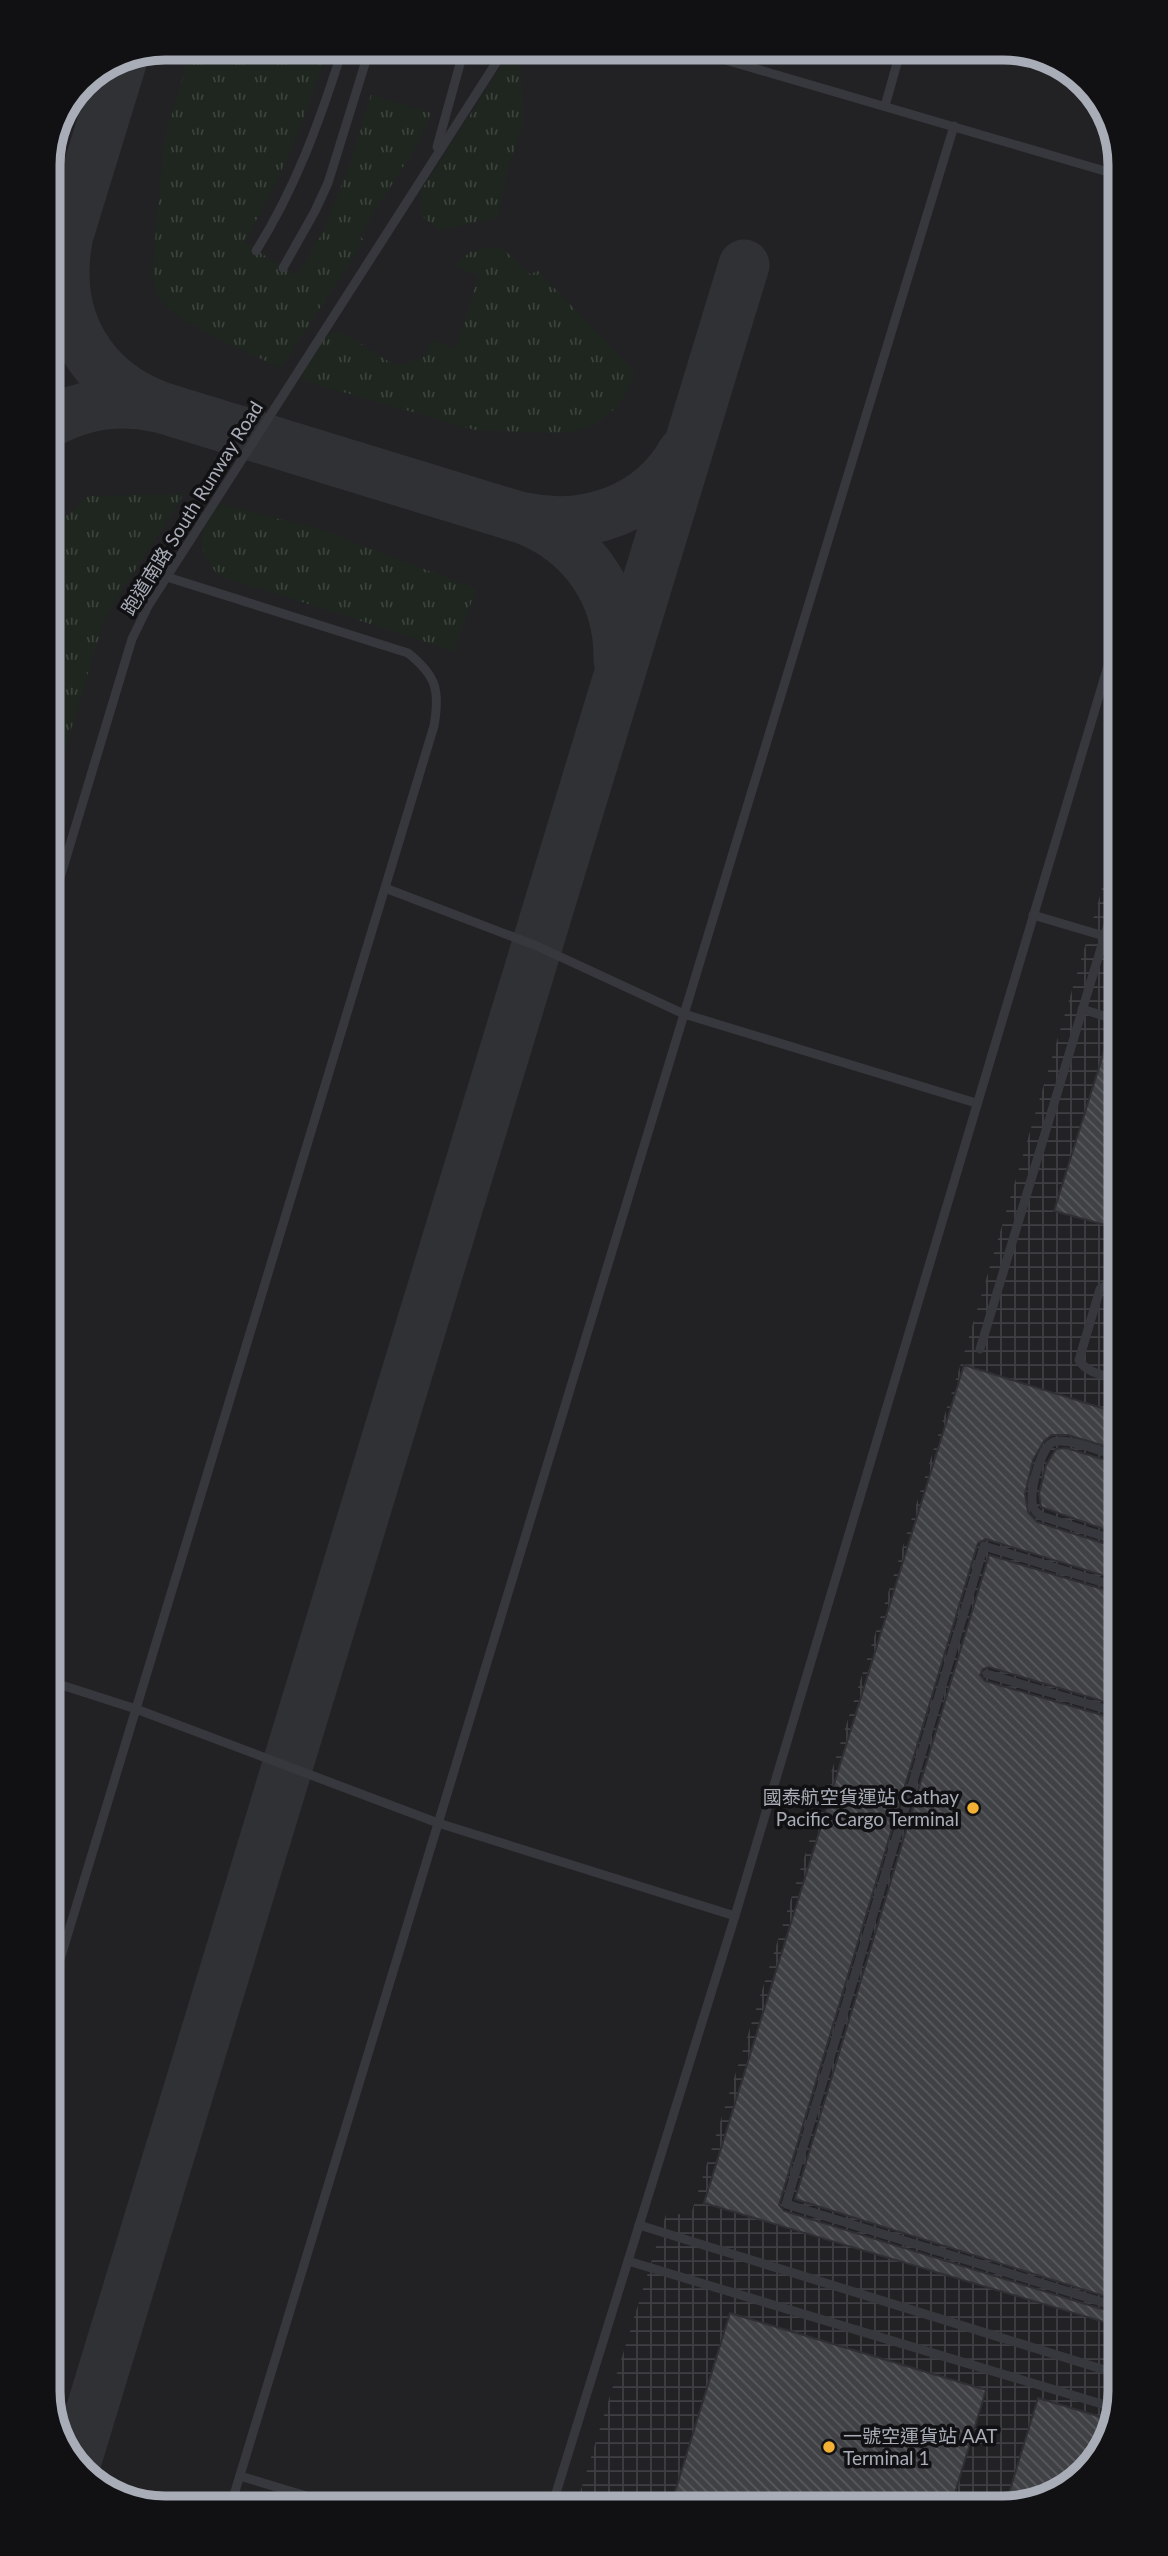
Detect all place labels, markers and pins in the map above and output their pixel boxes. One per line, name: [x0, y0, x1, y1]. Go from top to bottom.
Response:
place label: 國泰航空貨運站 Cathay Pacific Cargo Terminal: [763, 1785, 959, 1830]
marker: 國泰航空貨運站 Cathay Pacific Cargo Terminal: [965, 1800, 981, 1816]
place label: 一號空運貨站 AAT Terminal 1: [843, 2424, 997, 2469]
marker: 一號空運貨站 AAT Terminal 1: [821, 2439, 837, 2455]

